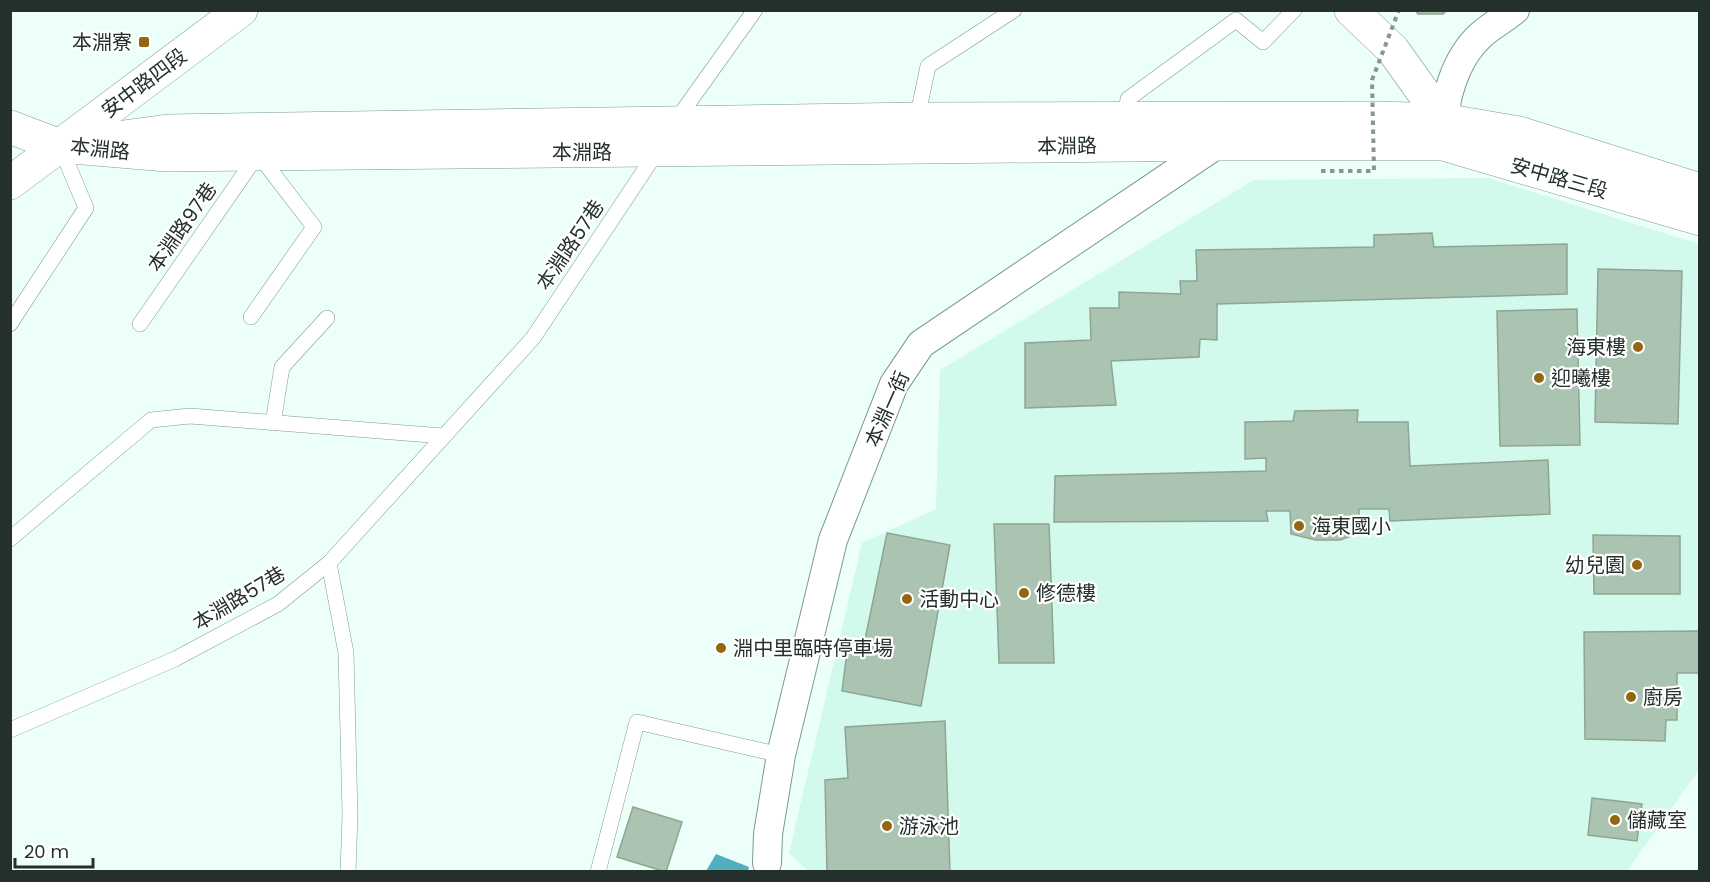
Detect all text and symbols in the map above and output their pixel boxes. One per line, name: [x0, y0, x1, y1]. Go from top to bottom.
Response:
place label: 本淵寮: [72, 28, 132, 56]
marker: 本淵寮: [137, 35, 151, 49]
street label: 安中路四段: [96, 42, 192, 124]
street label: 本淵路: [1037, 131, 1097, 161]
street label: 本淵路: [69, 132, 131, 166]
street label: 本淵路: [552, 138, 612, 166]
street label: 安中路三段: [1507, 151, 1611, 205]
street label: 本淵路97巷: [141, 177, 223, 277]
street label: 本淵路57巷: [529, 194, 611, 296]
place label: 海東樓: [1566, 333, 1626, 361]
marker: 海東樓: [1631, 340, 1645, 354]
place label: 迎曦樓: [1551, 364, 1611, 392]
street label: 本淵一街: [858, 367, 916, 451]
marker: 迎曦樓: [1532, 371, 1546, 385]
place label: 海東國小: [1311, 512, 1391, 540]
marker: 海東國小: [1292, 519, 1306, 533]
place label: 幼兒園: [1565, 551, 1625, 579]
marker: 幼兒園: [1630, 558, 1644, 572]
street label: 本淵路57巷: [187, 559, 291, 637]
place label: 修德樓: [1036, 579, 1096, 607]
place label: 活動中心: [919, 585, 999, 613]
marker: 修德樓: [1017, 586, 1031, 600]
marker: 活動中心: [900, 592, 914, 606]
place label: 淵中里臨時停車場: [733, 634, 893, 662]
marker: 淵中里臨時停車場: [714, 641, 728, 655]
place label: 廚房: [1643, 683, 1683, 711]
marker: 廚房: [1624, 690, 1638, 704]
place label: 儲藏室: [1627, 806, 1687, 834]
place label: 游泳池: [899, 812, 959, 840]
marker: 儲藏室: [1608, 813, 1622, 827]
marker: 游泳池: [880, 819, 894, 833]
scale bar: [15, 831, 93, 869]
text: 20 m: [24, 839, 69, 864]

